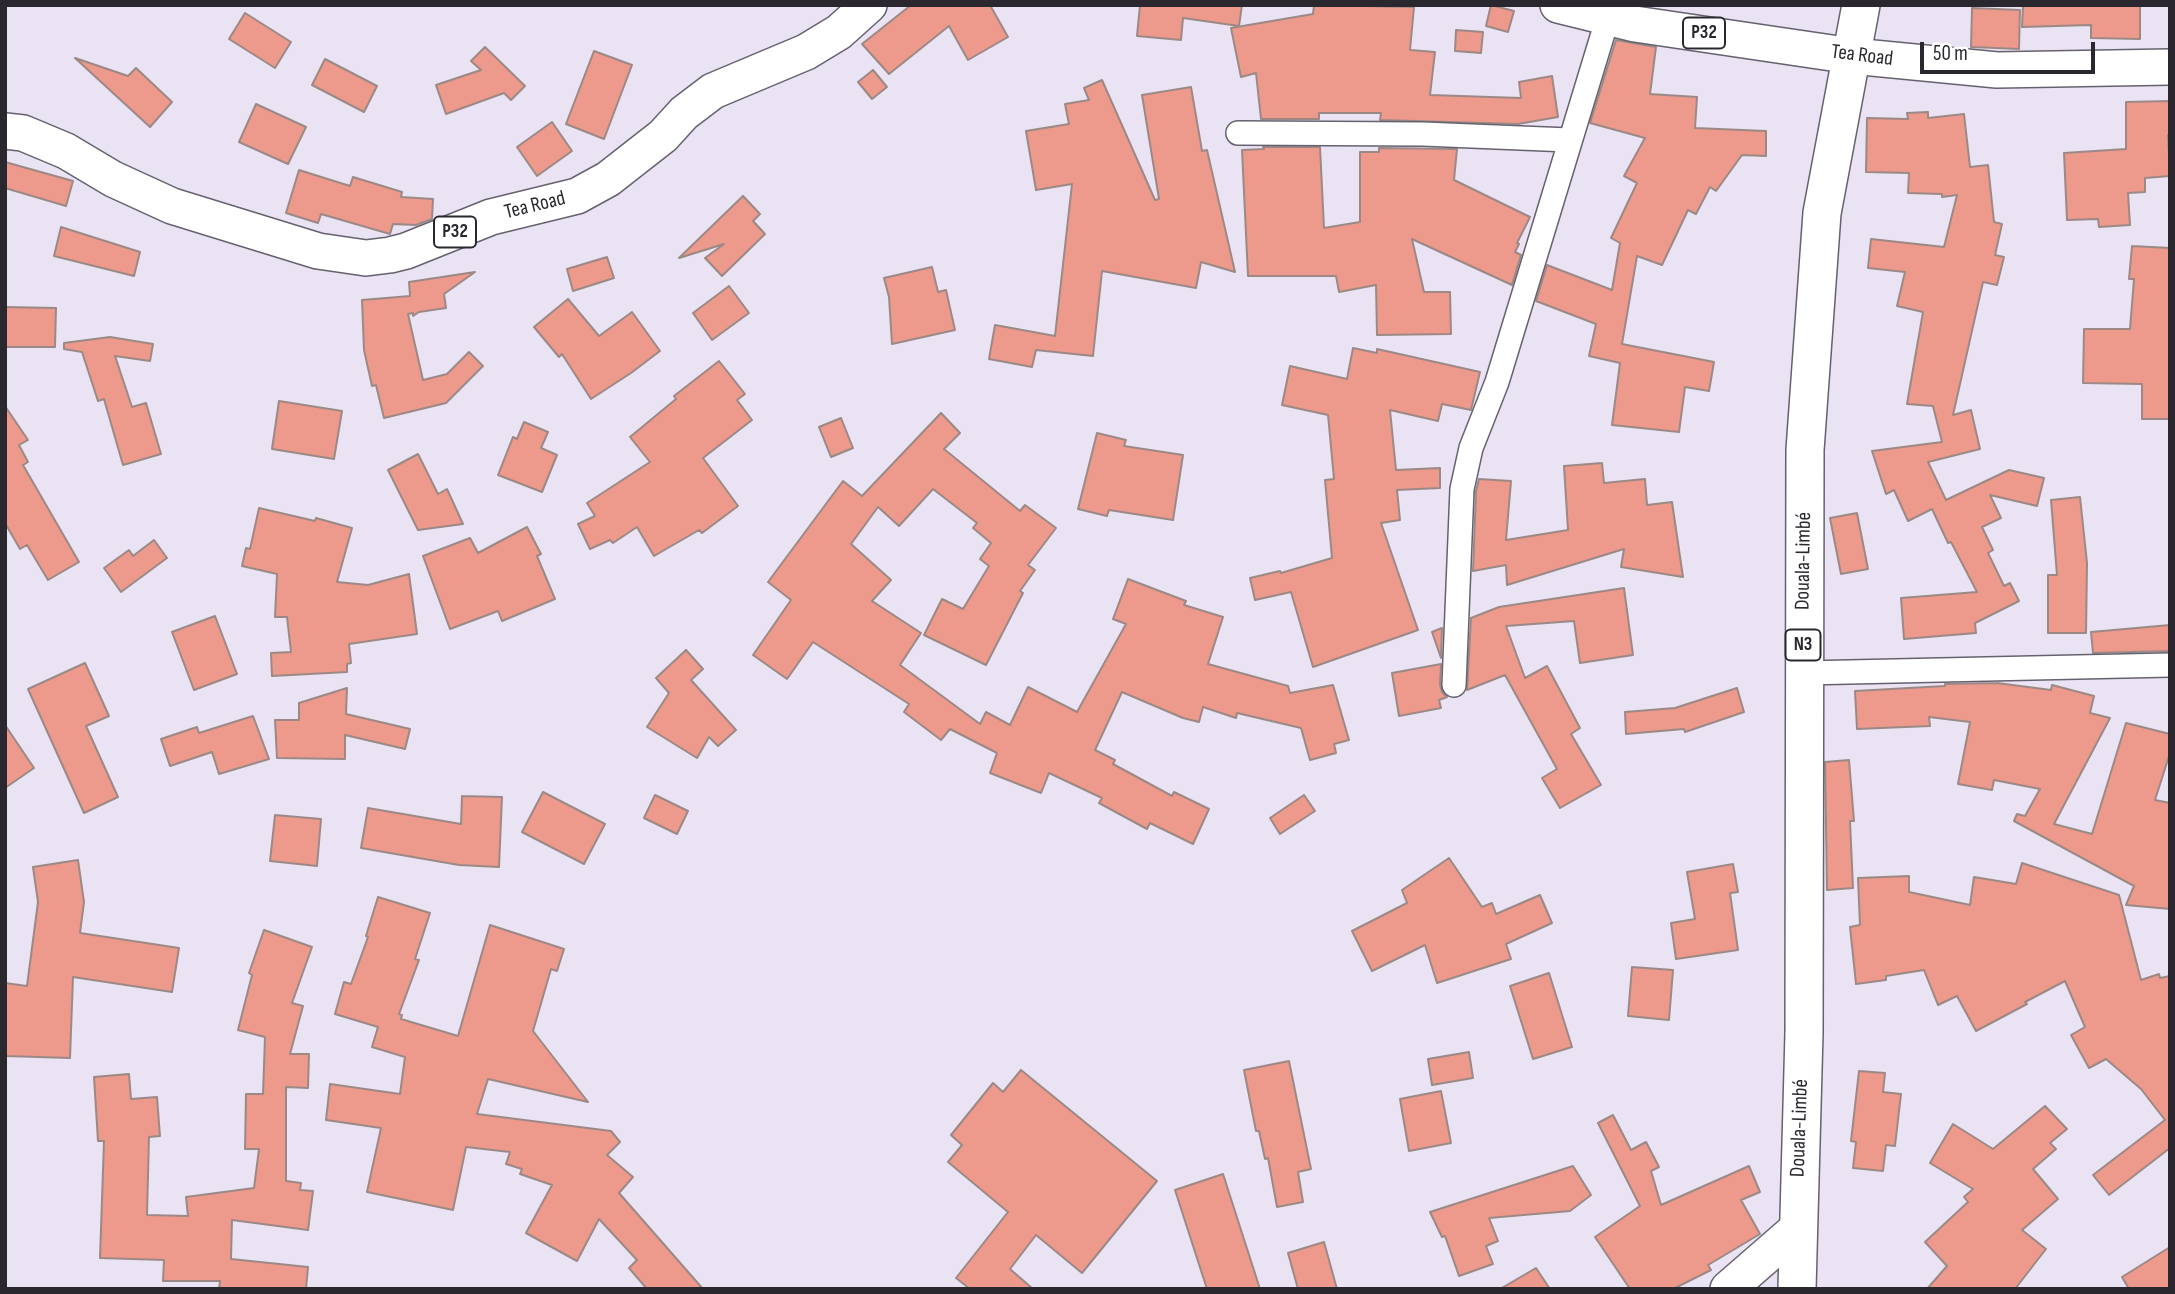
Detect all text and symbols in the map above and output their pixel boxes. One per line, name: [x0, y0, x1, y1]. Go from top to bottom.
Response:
road number: P32: [1683, 18, 1725, 48]
scale bar: [1923, 28, 2098, 72]
street label: Tea Road: [1830, 40, 1894, 72]
text: 50 m: [1933, 41, 1968, 66]
street label: Tea Road: [502, 186, 568, 226]
road number: P32: [434, 216, 476, 248]
street label: Douala-Limbé: [1791, 512, 1817, 610]
road number: N3: [1786, 630, 1820, 660]
street label: Douala-Limbé: [1786, 1079, 1814, 1177]

